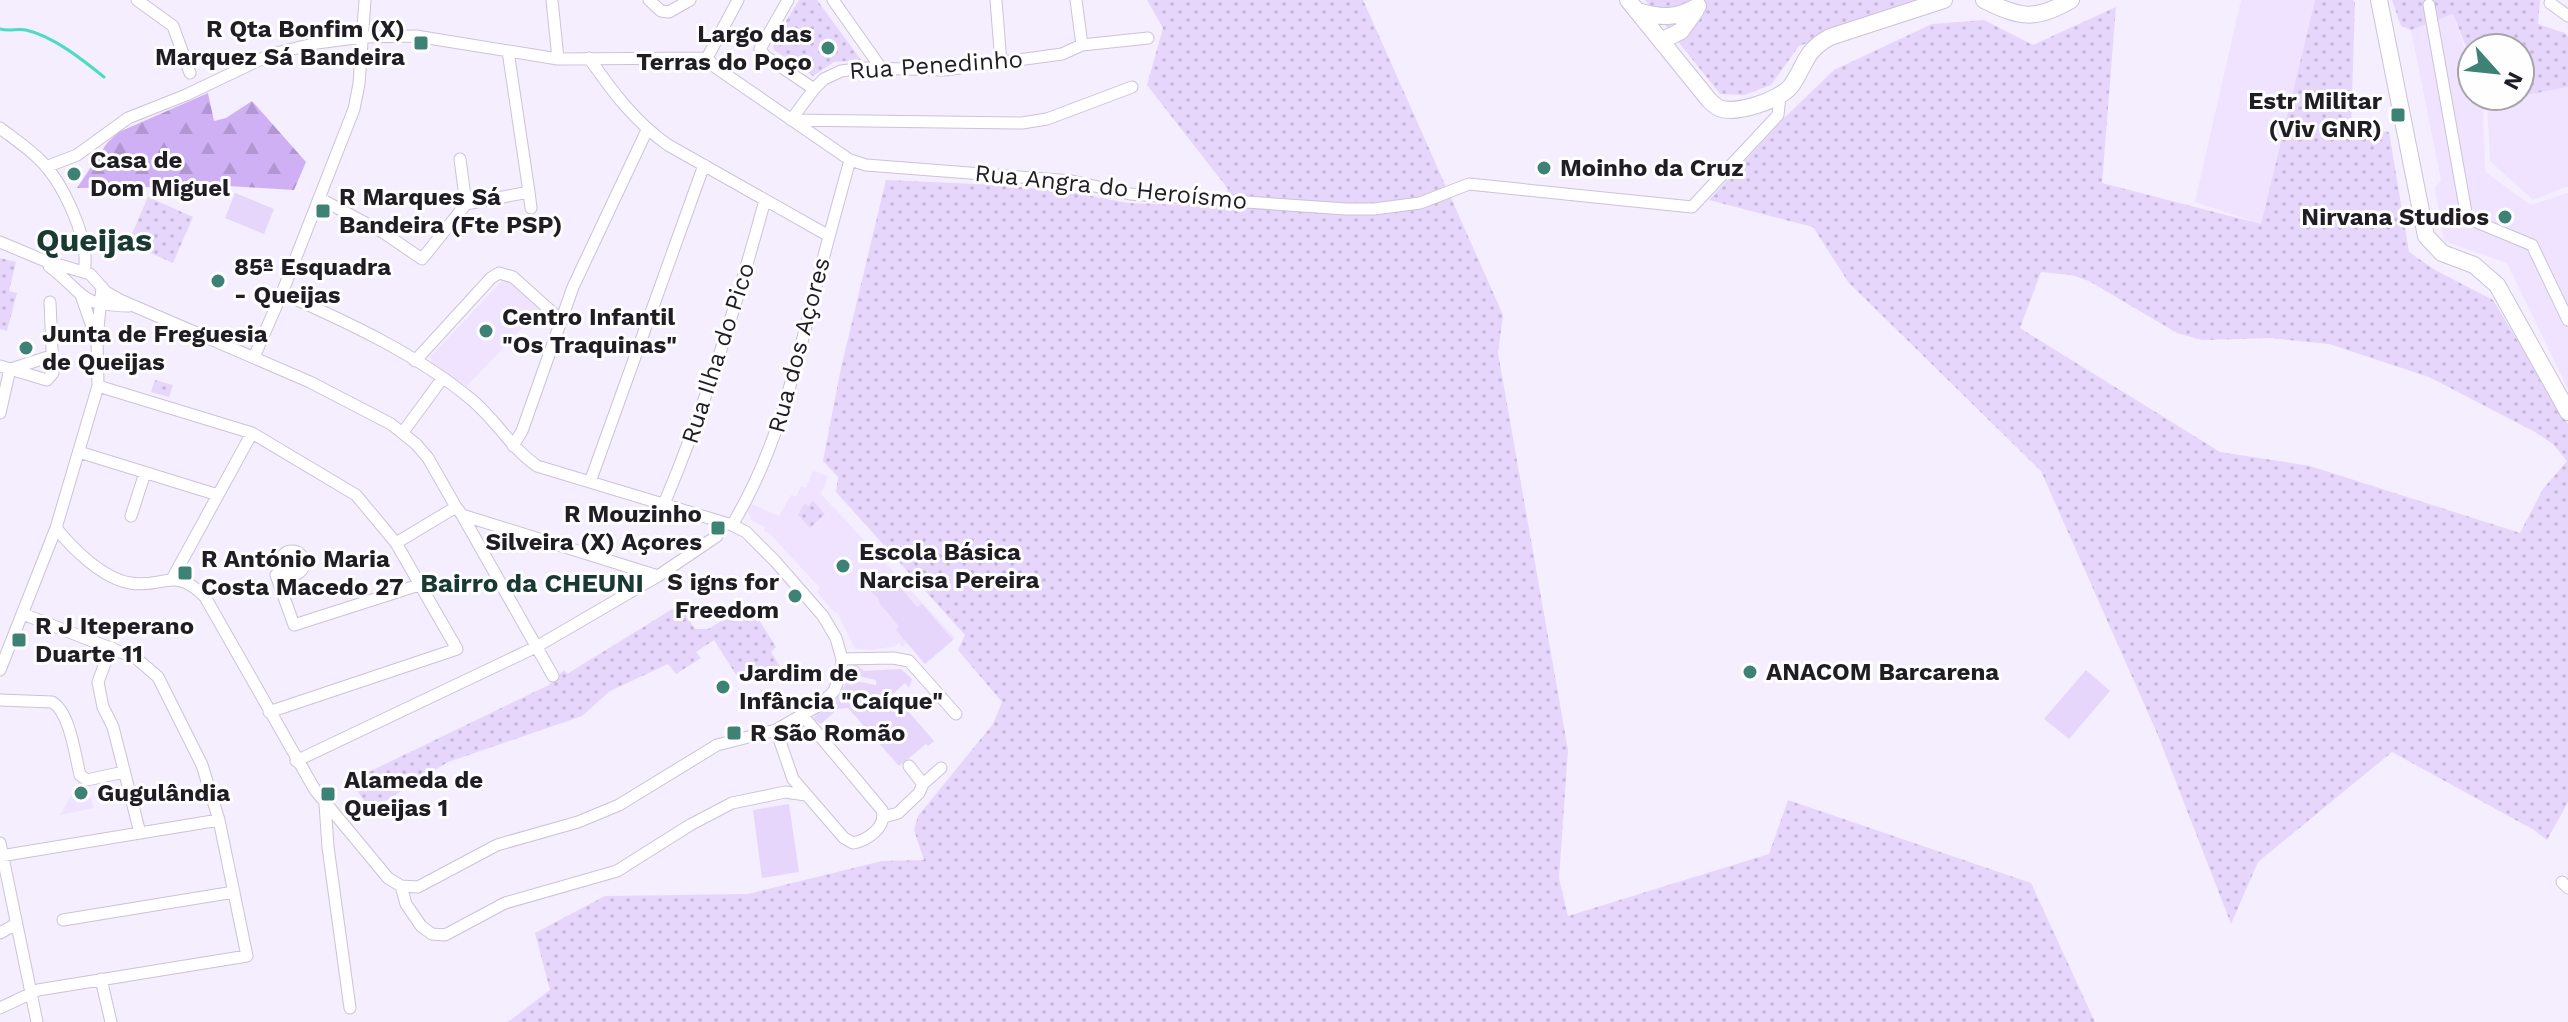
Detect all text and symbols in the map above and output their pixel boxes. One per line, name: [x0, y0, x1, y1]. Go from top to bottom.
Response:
place label: R Qta Bonfim (X) Marquez Sá Bandeira: [155, 15, 405, 71]
place label: Largo das Terras do Poço: [636, 20, 812, 76]
north arrow: [2456, 32, 2536, 112]
marker: R Qta Bonfim (X) Marquez Sá Bandeira: [412, 34, 430, 52]
marker: Largo das Terras do Poço: [819, 39, 837, 57]
street label: Rua Penedinho: [848, 45, 1024, 85]
text: N: [2499, 68, 2528, 94]
place label: Estr Militar (Viv GNR): [2248, 87, 2383, 143]
marker: Estr Militar (Viv GNR): [2389, 106, 2407, 124]
place label: Casa de Dom Miguel: [90, 146, 230, 202]
place label: Moinho da Cruz: [1560, 154, 1744, 182]
street label: Rua Angra do Heroísmo: [973, 159, 1249, 215]
marker: Moinho da Cruz: [1535, 159, 1553, 177]
marker: Casa de Dom Miguel: [65, 165, 83, 183]
place label: R Marques Sá Bandeira (Fte PSP): [339, 183, 562, 239]
marker: R Marques Sá Bandeira (Fte PSP): [314, 202, 332, 220]
place label: Nirvana Studios: [2301, 203, 2489, 231]
marker: Nirvana Studios: [2496, 208, 2514, 226]
district label: Queijas: [36, 221, 152, 259]
place label: 85ª Esquadra - Queijas: [234, 253, 391, 309]
street label: Rua dos Açores: [762, 254, 836, 436]
street label: Rua Ilha do Pico: [676, 259, 760, 447]
marker: 85ª Esquadra - Queijas: [209, 272, 227, 290]
place label: Centro Infantil "Os Traquinas": [502, 303, 677, 359]
place label: Junta de Freguesia de Queijas: [42, 320, 268, 376]
marker: Centro Infantil "Os Traquinas": [477, 322, 495, 340]
marker: Junta de Freguesia de Queijas: [17, 339, 35, 357]
place label: R Mouzinho Silveira (X) Açores: [486, 500, 702, 556]
marker: R Mouzinho Silveira (X) Açores: [709, 519, 727, 537]
place label: Escola Básica Narcisa Pereira: [859, 538, 1039, 594]
place label: R António Maria Costa Macedo 27: [201, 545, 404, 601]
marker: Escola Básica Narcisa Pereira: [834, 557, 852, 575]
marker: R António Maria Costa Macedo 27: [176, 564, 194, 582]
district label: Bairro da CHEUNI: [420, 568, 644, 598]
place label: S igns for Freedom: [667, 568, 780, 624]
marker: S igns for Freedom: [786, 587, 804, 605]
place label: R J Iteperano Duarte 11: [35, 612, 194, 668]
marker: R J Iteperano Duarte 11: [10, 631, 28, 649]
place label: ANACOM Barcarena: [1766, 658, 1999, 686]
place label: Jardim de Infância "Caíque": [739, 659, 943, 715]
marker: ANACOM Barcarena: [1741, 663, 1759, 681]
marker: Jardim de Infância "Caíque": [714, 678, 732, 696]
place label: R São Romão: [750, 719, 905, 747]
marker: R São Romão: [725, 724, 743, 742]
place label: Alameda de Queijas 1: [344, 766, 483, 822]
place label: Gugulândia: [97, 779, 230, 807]
marker: Gugulândia: [72, 784, 90, 802]
marker: Alameda de Queijas 1: [319, 785, 337, 803]

